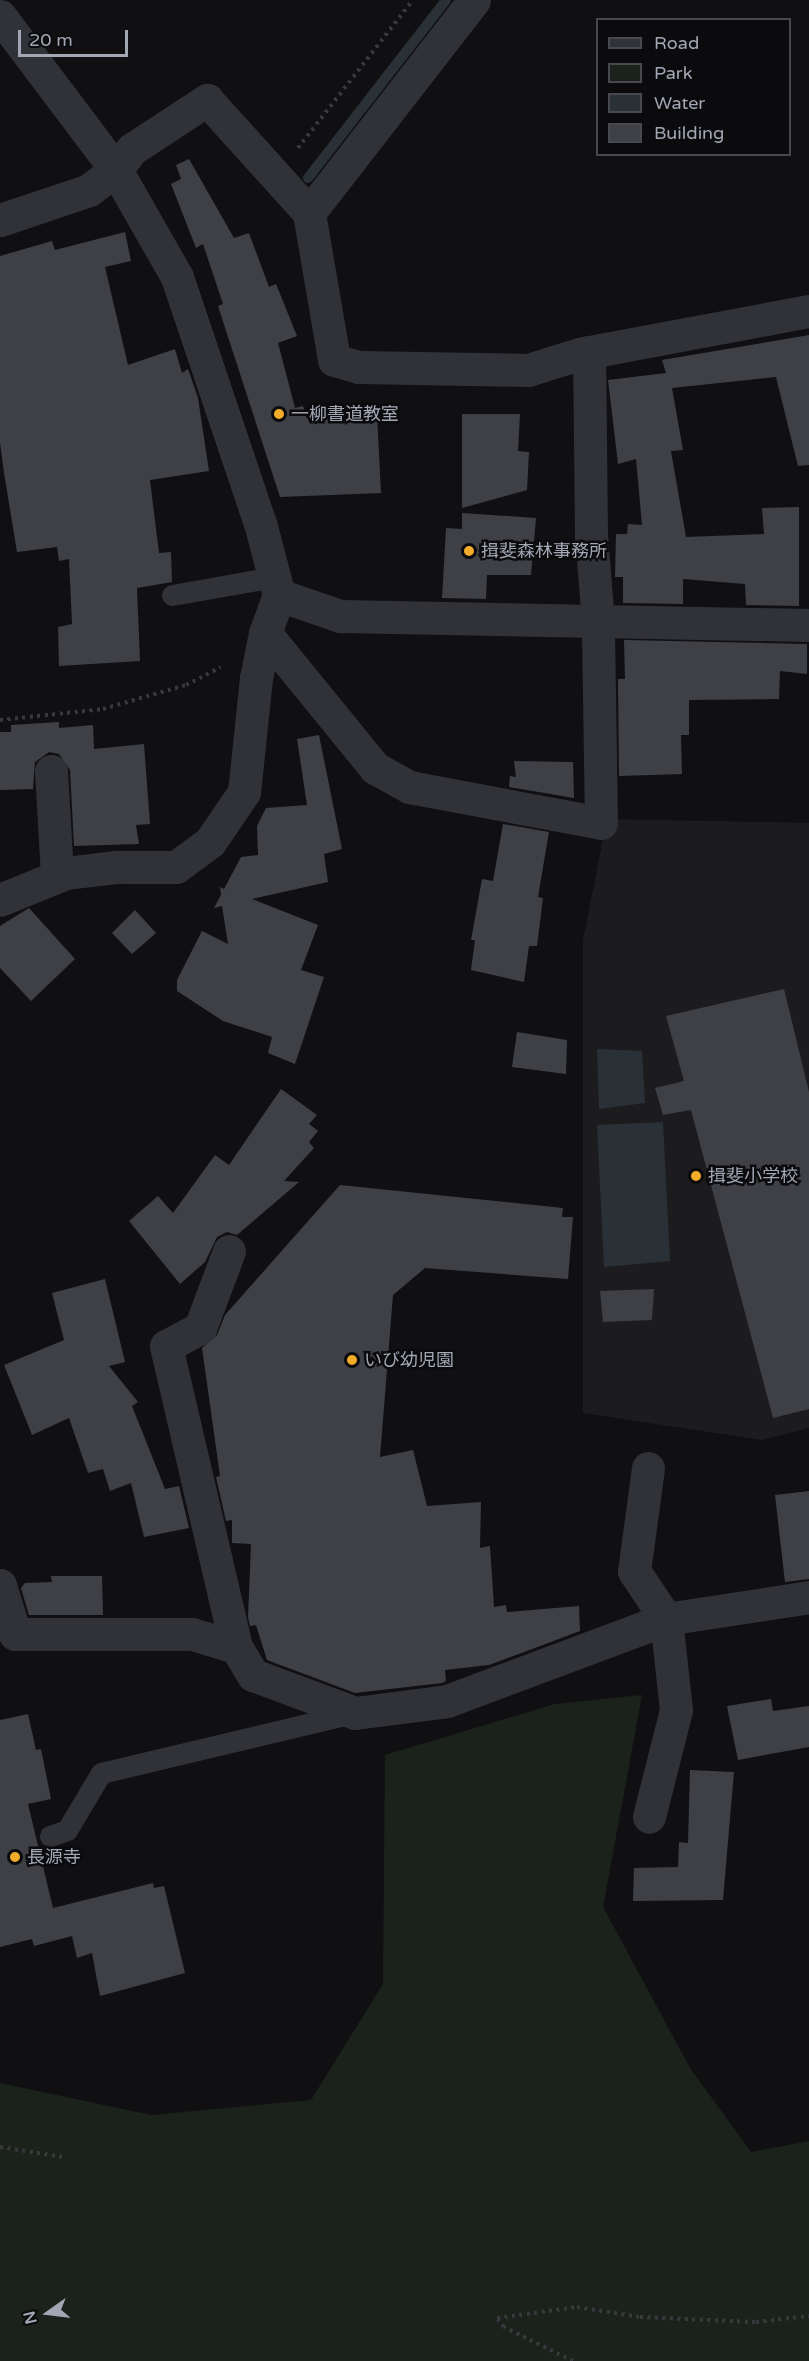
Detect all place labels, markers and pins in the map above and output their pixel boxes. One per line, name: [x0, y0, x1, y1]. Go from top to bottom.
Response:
place label: 一柳書道教室: [291, 403, 399, 425]
marker: 一柳書道教室: [272, 407, 286, 421]
place label: 揖斐森林事務所: [481, 540, 607, 562]
marker: 揖斐森林事務所: [462, 544, 476, 558]
place label: 揖斐小学校: [708, 1165, 798, 1187]
marker: 揖斐小学校: [689, 1169, 703, 1183]
place label: いび幼児園: [364, 1349, 454, 1371]
marker: いび幼児園: [345, 1353, 359, 1367]
place label: 長源寺: [27, 1846, 81, 1868]
marker: 長源寺: [8, 1850, 22, 1864]

